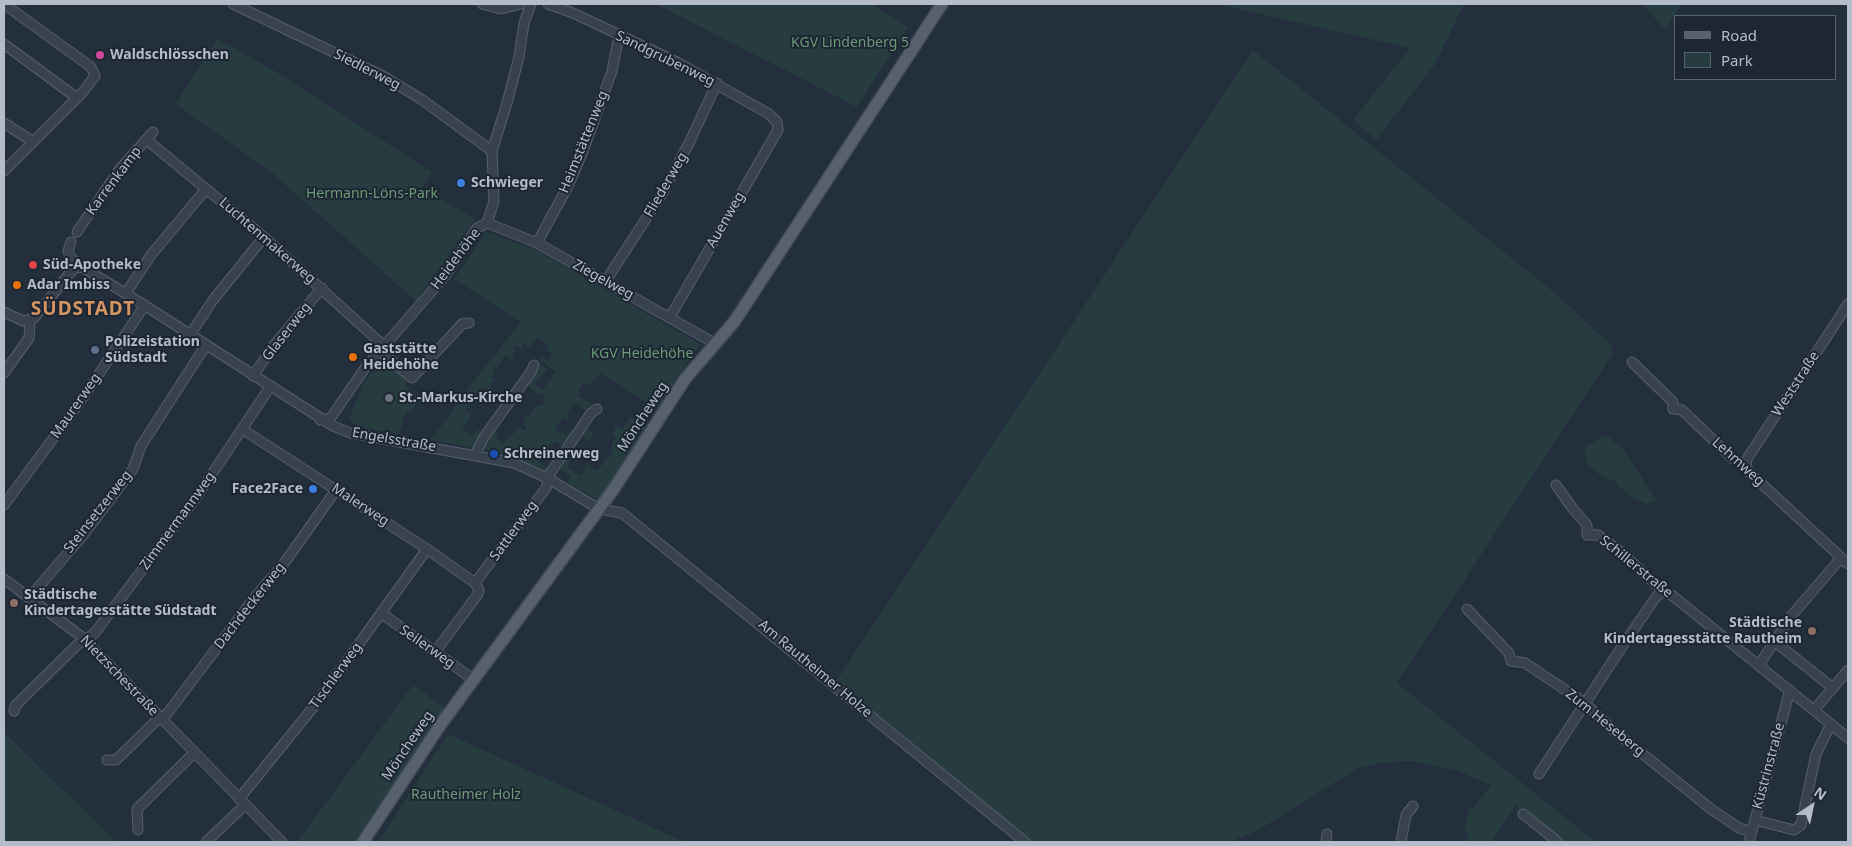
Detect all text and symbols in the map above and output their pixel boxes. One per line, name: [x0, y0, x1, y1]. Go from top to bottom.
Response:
legend: [1674, 15, 1837, 80]
text: Road: [1721, 25, 1757, 45]
street label: Sandgrubenweg: [613, 28, 717, 90]
park label: KGV Lindenberg 5: [791, 35, 909, 51]
street label: Siedlerweg: [331, 46, 403, 94]
place label: Waldschlösschen: [110, 47, 229, 63]
marker: Waldschlösschen: [94, 49, 106, 61]
text: Park: [1721, 50, 1753, 70]
street label: Heimstättenweg: [556, 88, 612, 196]
street label: Karrenkamp: [83, 143, 145, 219]
street label: Fliederweg: [641, 150, 691, 220]
place label: Schwieger: [471, 175, 543, 191]
marker: Schwieger: [455, 177, 467, 189]
park label: Hermann-Löns-Park: [306, 186, 438, 202]
street label: Auenweg: [703, 189, 749, 251]
street label: Luchtenmakerweg: [215, 194, 319, 288]
street label: Heidehöhe: [428, 225, 484, 293]
street label: Ziegelweg: [570, 256, 636, 304]
place label: Süd-Apotheke: [43, 257, 141, 273]
marker: Süd-Apotheke: [27, 259, 39, 271]
place label: Adar Imbiss: [27, 277, 110, 293]
marker: Adar Imbiss: [11, 279, 23, 291]
district label: SÜDSTADT: [30, 299, 136, 321]
street label: Glaserweg: [259, 299, 315, 365]
place label: Polizeistation Südstadt: [105, 334, 200, 367]
place label: Gaststätte Heidehöhe: [363, 341, 439, 374]
marker: Polizeistation Südstadt: [89, 344, 101, 356]
park label: KGV Heidehöhe: [591, 346, 693, 362]
street label: Weststraße: [1769, 348, 1823, 420]
marker: Gaststätte Heidehöhe: [347, 351, 359, 363]
street label: Maurerweg: [47, 370, 105, 442]
street label: Möncheweg: [614, 379, 672, 455]
place label: St.-Markus-Kirche: [399, 390, 522, 406]
marker: St.-Markus-Kirche: [383, 392, 395, 404]
street label: Engelsstraße: [351, 424, 437, 456]
street label: Lehmweg: [1708, 434, 1768, 490]
place label: Schreinerweg: [504, 446, 599, 462]
marker: Schreinerweg: [488, 448, 500, 460]
street label: Steinsetzerweg: [60, 467, 136, 557]
street label: Zimmermannweg: [137, 469, 219, 573]
street label: Malerweg: [328, 480, 392, 530]
place label: Face2Face: [232, 481, 303, 497]
marker: Face2Face: [307, 483, 319, 495]
street label: Sattlerweg: [487, 498, 541, 564]
street label: Schillerstraße: [1596, 532, 1676, 602]
street label: Dachdeckerweg: [211, 559, 289, 653]
place label: Städtische Kindertagesstätte Südstadt: [24, 587, 216, 620]
marker: Städtische Kindertagesstätte Südstadt: [8, 597, 20, 609]
place label: Städtische Kindertagesstätte Rautheim: [1604, 615, 1802, 648]
street label: Am Rautheimer Holze: [755, 616, 875, 722]
street label: Seilerweg: [396, 622, 458, 672]
marker: Städtische Kindertagesstätte Rautheim: [1806, 625, 1818, 637]
street label: Nietzschestraße: [76, 632, 162, 720]
street label: Tischlerweg: [306, 639, 366, 713]
street label: Zum Heseberg: [1562, 686, 1648, 760]
street label: Möncheweg: [379, 708, 437, 784]
street label: Küstrinstraße: [1749, 721, 1789, 811]
north arrow: [1787, 781, 1837, 831]
text: N: [1811, 782, 1831, 804]
park label: Rautheimer Holz: [411, 787, 521, 803]

